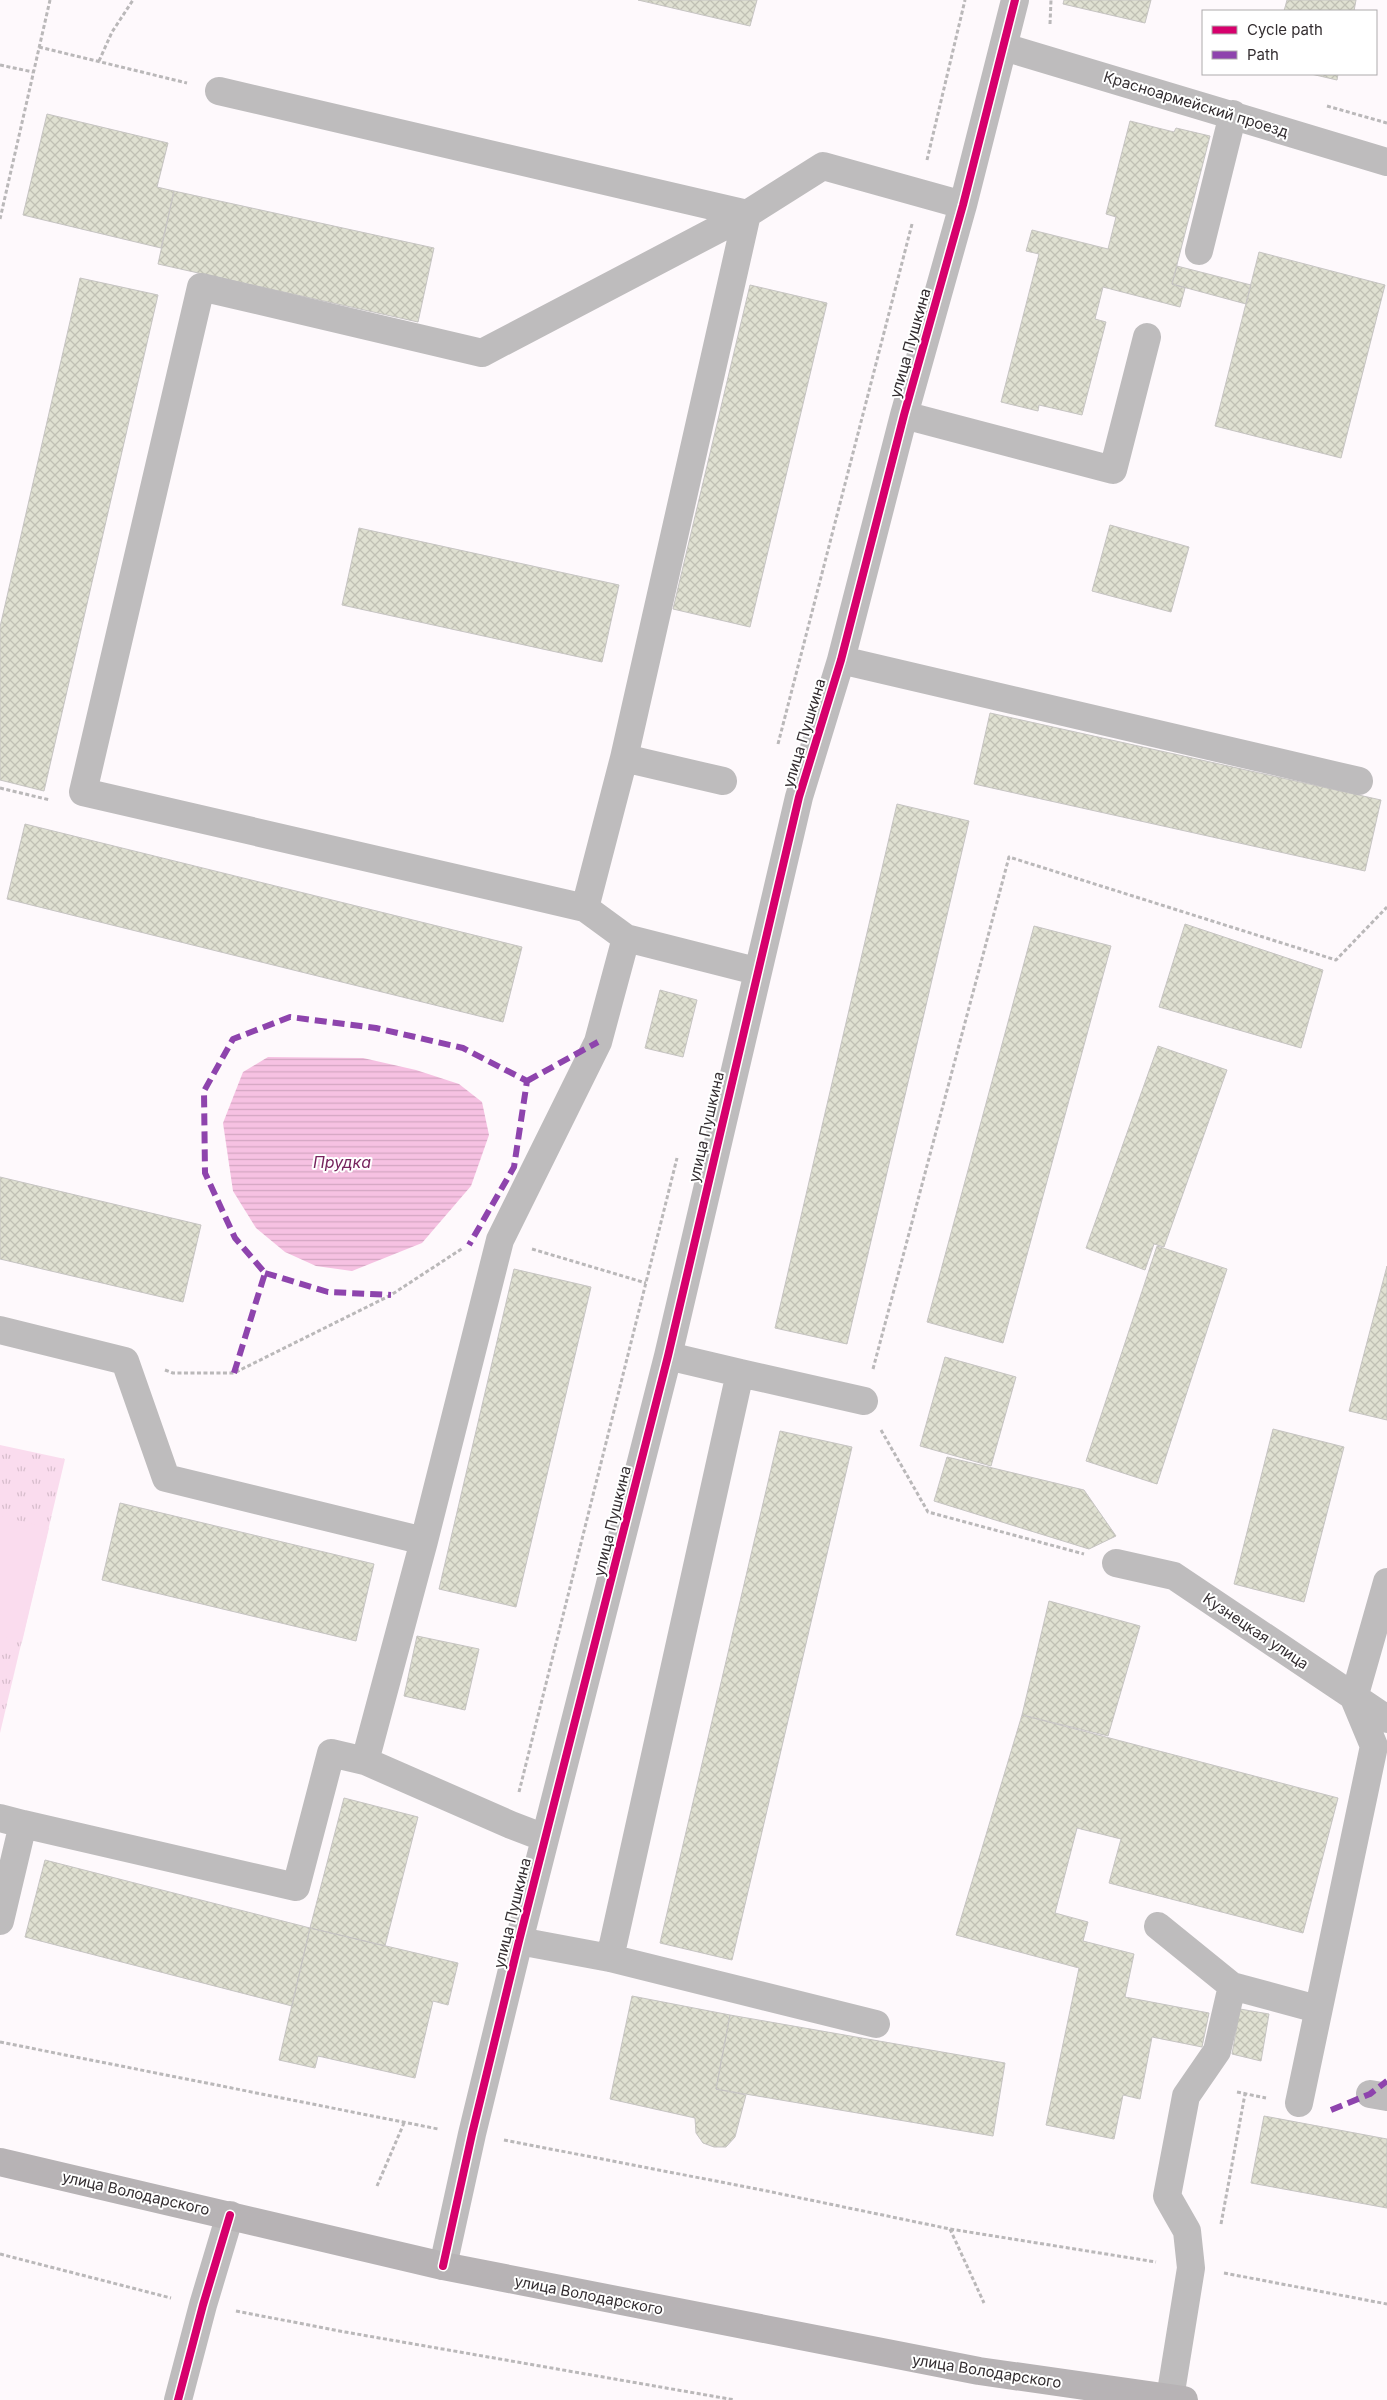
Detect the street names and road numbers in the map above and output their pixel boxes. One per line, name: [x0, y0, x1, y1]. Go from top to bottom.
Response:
street label: Красноармейский проезд: [1101, 67, 1291, 141]
street label: улица Пушкина: [885, 286, 935, 400]
street label: улица Пушкина: [778, 676, 830, 790]
street label: улица Пушкина: [684, 1070, 728, 1184]
street label: улица Пушкина: [589, 1464, 635, 1578]
street label: Кузнецкая улица: [1200, 1589, 1312, 1673]
street label: улица Пушкина: [489, 1856, 535, 1970]
street label: улица Володарского: [60, 2167, 212, 2219]
street label: улица Володарского: [513, 2271, 665, 2319]
street label: улица Володарского: [911, 2350, 1063, 2392]

